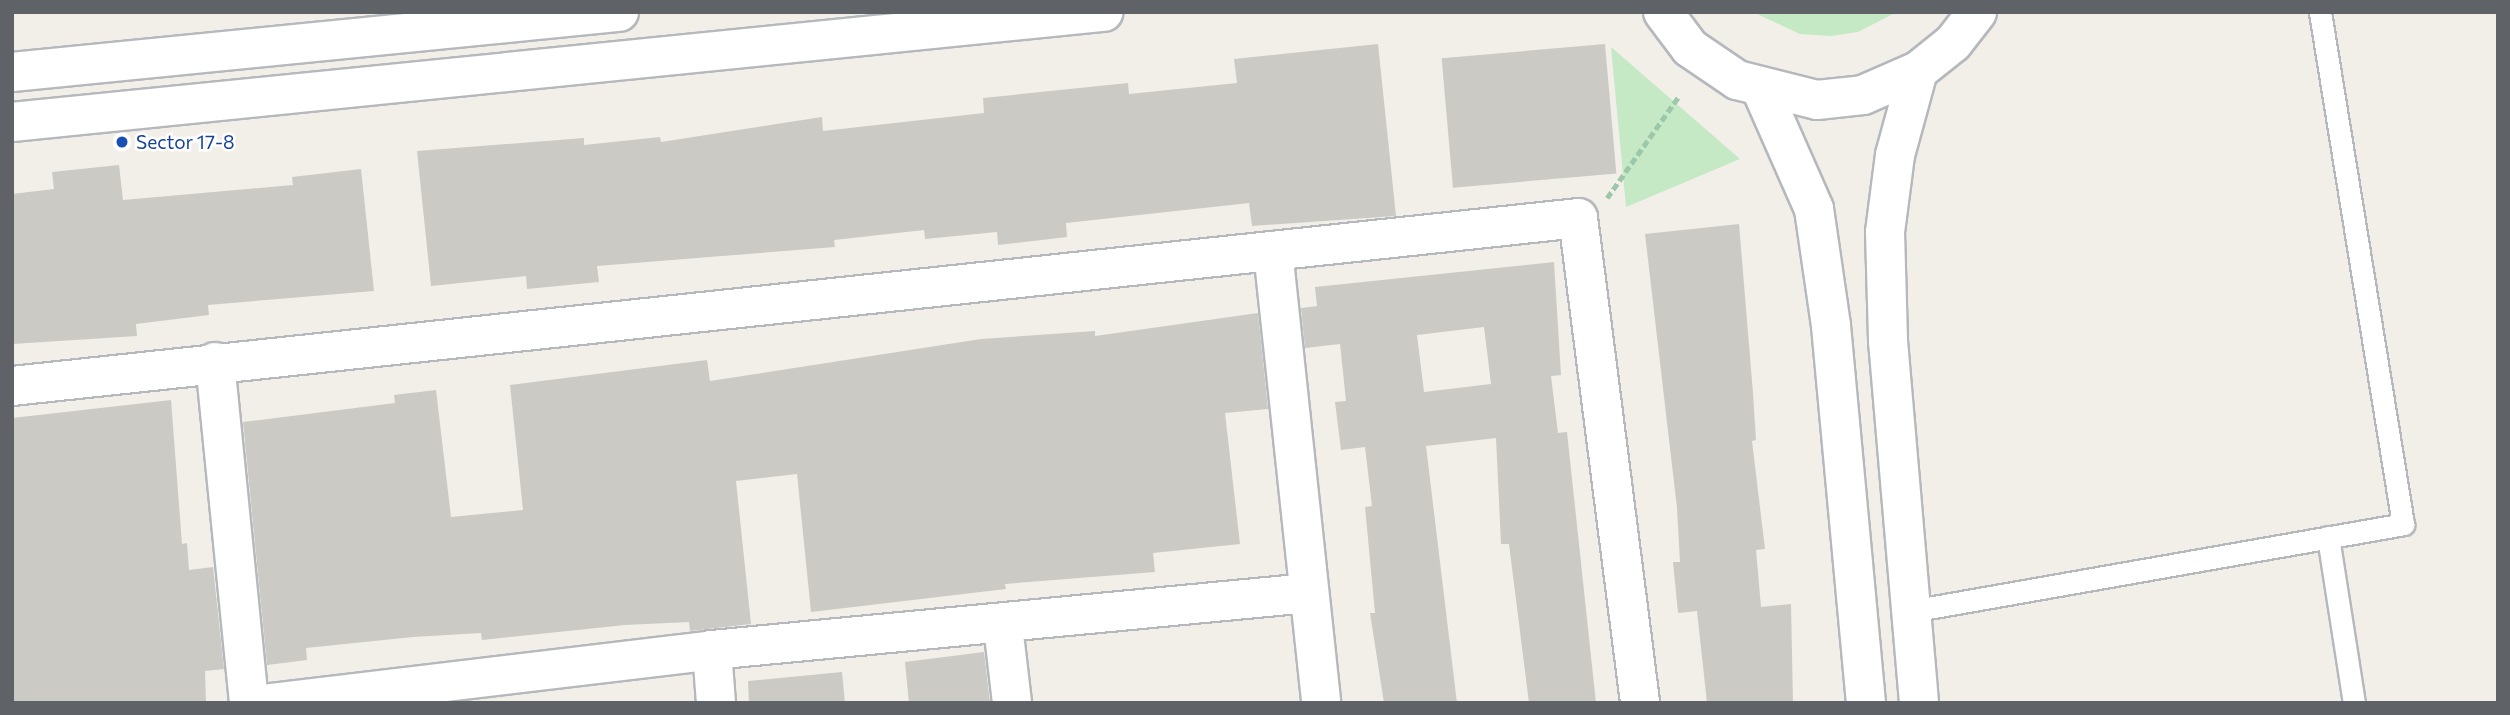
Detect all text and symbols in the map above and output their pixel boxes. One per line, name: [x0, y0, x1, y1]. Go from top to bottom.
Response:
place label: Sector 17-8: [136, 131, 235, 153]
marker: Sector 17-8: [114, 134, 130, 150]

